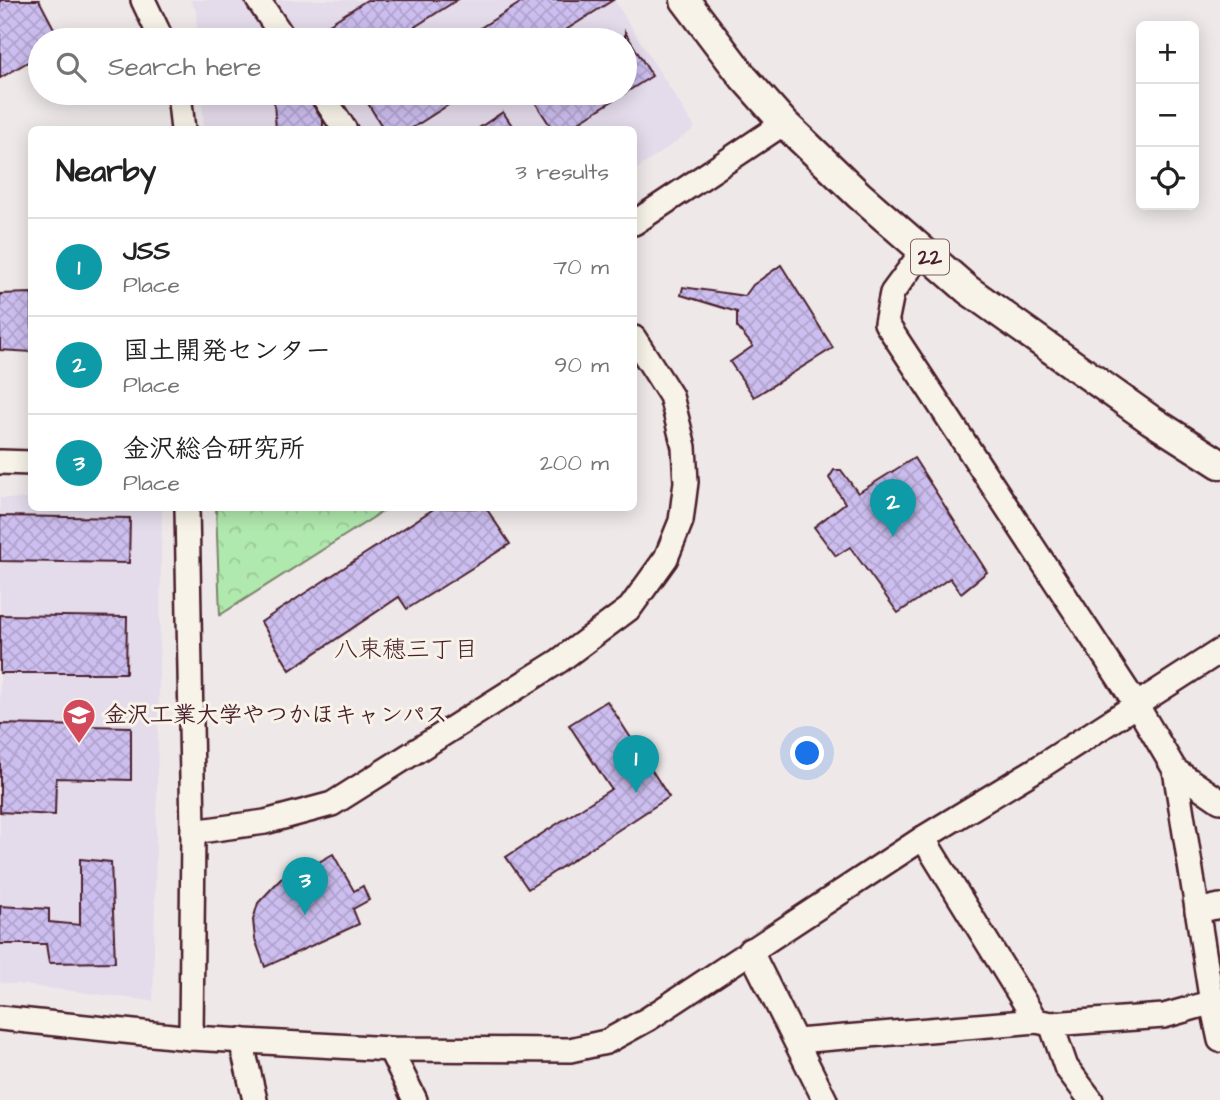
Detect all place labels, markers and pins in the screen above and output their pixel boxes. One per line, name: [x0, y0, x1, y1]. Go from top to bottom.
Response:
pin: 2: [870, 479, 916, 537]
school or university icon: 金沢工業大学やつかほキャンパス: [60, 696, 98, 745]
place label: 金沢工業大学やつかほキャンパス: [104, 699, 448, 731]
pin: 1: [613, 735, 659, 793]
pin: 3: [282, 857, 328, 915]

